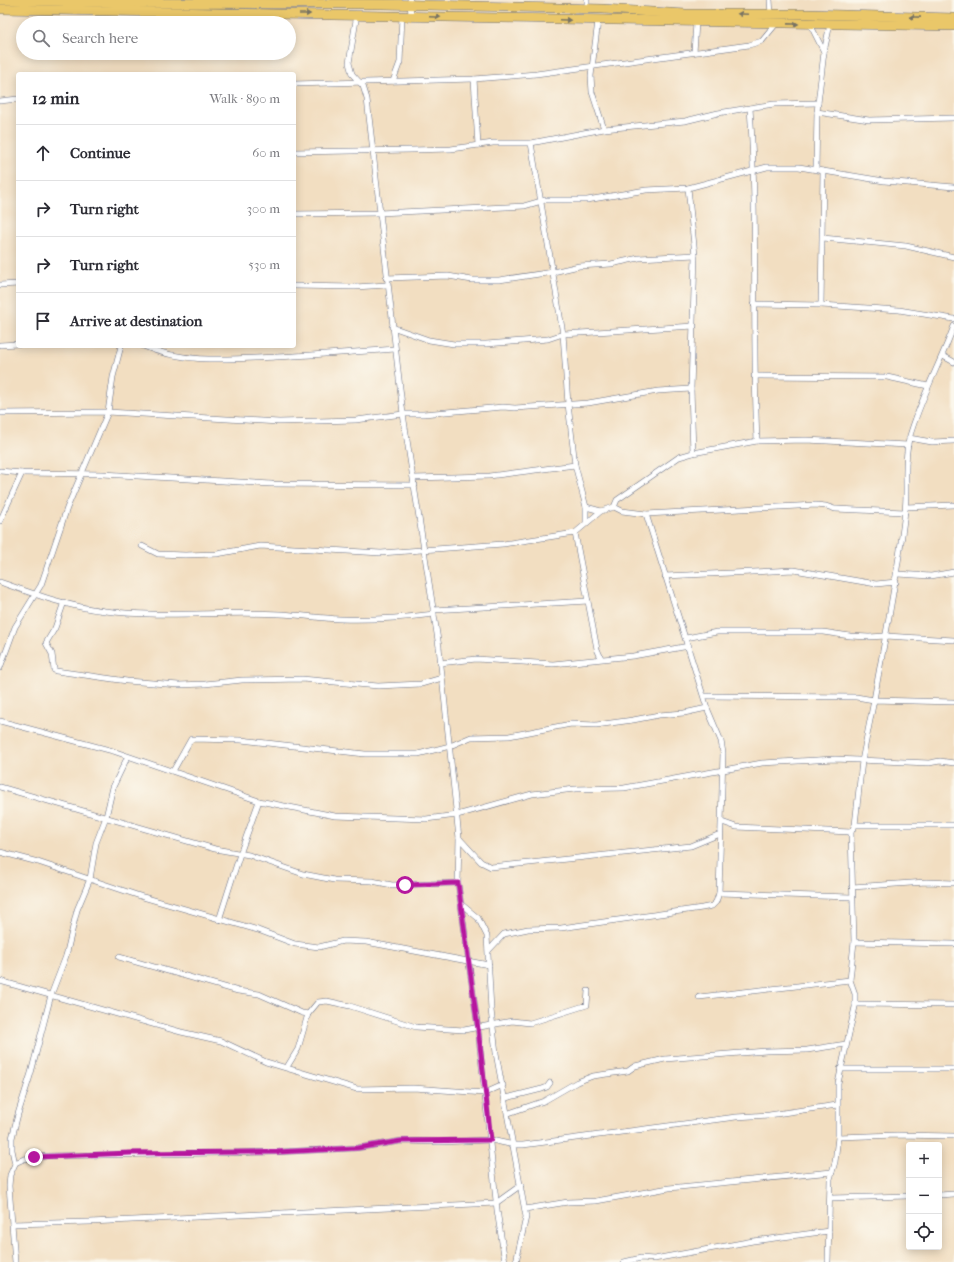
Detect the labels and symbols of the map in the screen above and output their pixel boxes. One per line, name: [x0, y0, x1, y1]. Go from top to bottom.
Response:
one-way arrow: [299, 11, 312, 17]
one-way arrow: [736, 11, 749, 17]
one-way arrow: [429, 13, 441, 20]
one-way arrow: [908, 14, 921, 20]
one-way arrow: [559, 17, 572, 23]
one-way arrow: [787, 21, 800, 27]
route start: [396, 876, 414, 894]
route end: [25, 1148, 43, 1166]

